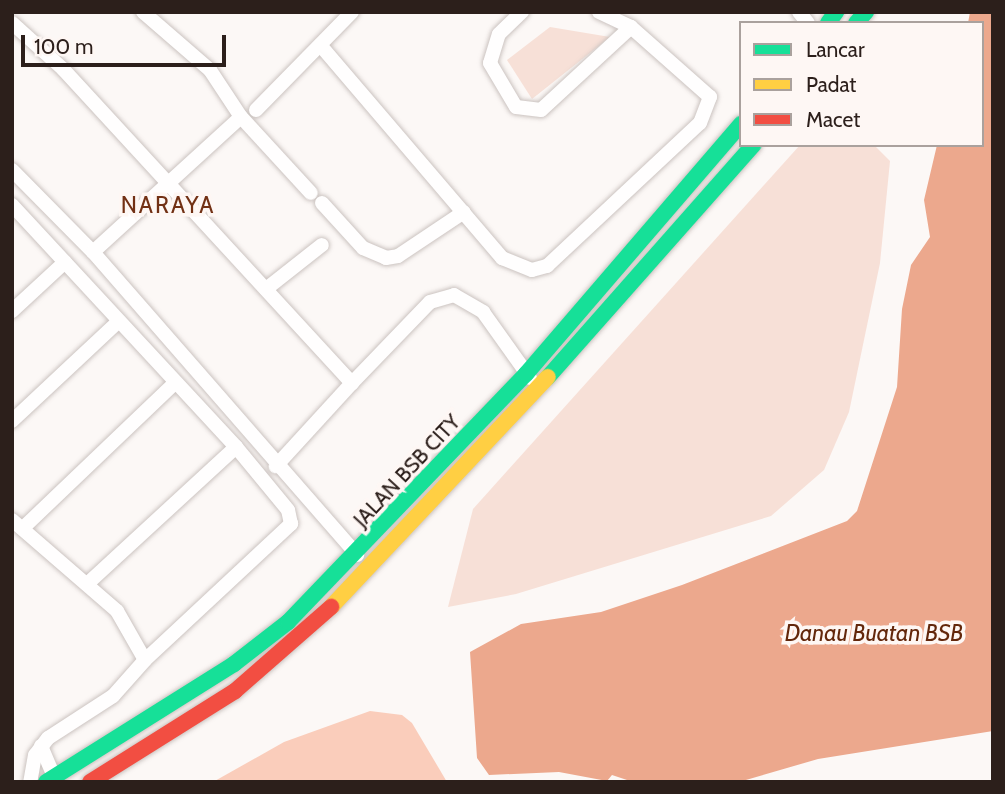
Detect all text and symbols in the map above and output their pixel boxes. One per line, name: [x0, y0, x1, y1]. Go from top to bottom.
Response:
scale bar: [24, 21, 229, 65]
legend: [739, 21, 984, 147]
text: 100 m: [34, 34, 93, 59]
text: Lancar: [806, 37, 865, 62]
text: Padat: [806, 72, 856, 97]
text: Macet: [806, 107, 860, 132]
district label: NARAYA: [121, 191, 215, 219]
street label: JALAN BSB CITY: [348, 410, 466, 532]
water label: Danau Buatan BSB: [785, 619, 963, 647]

